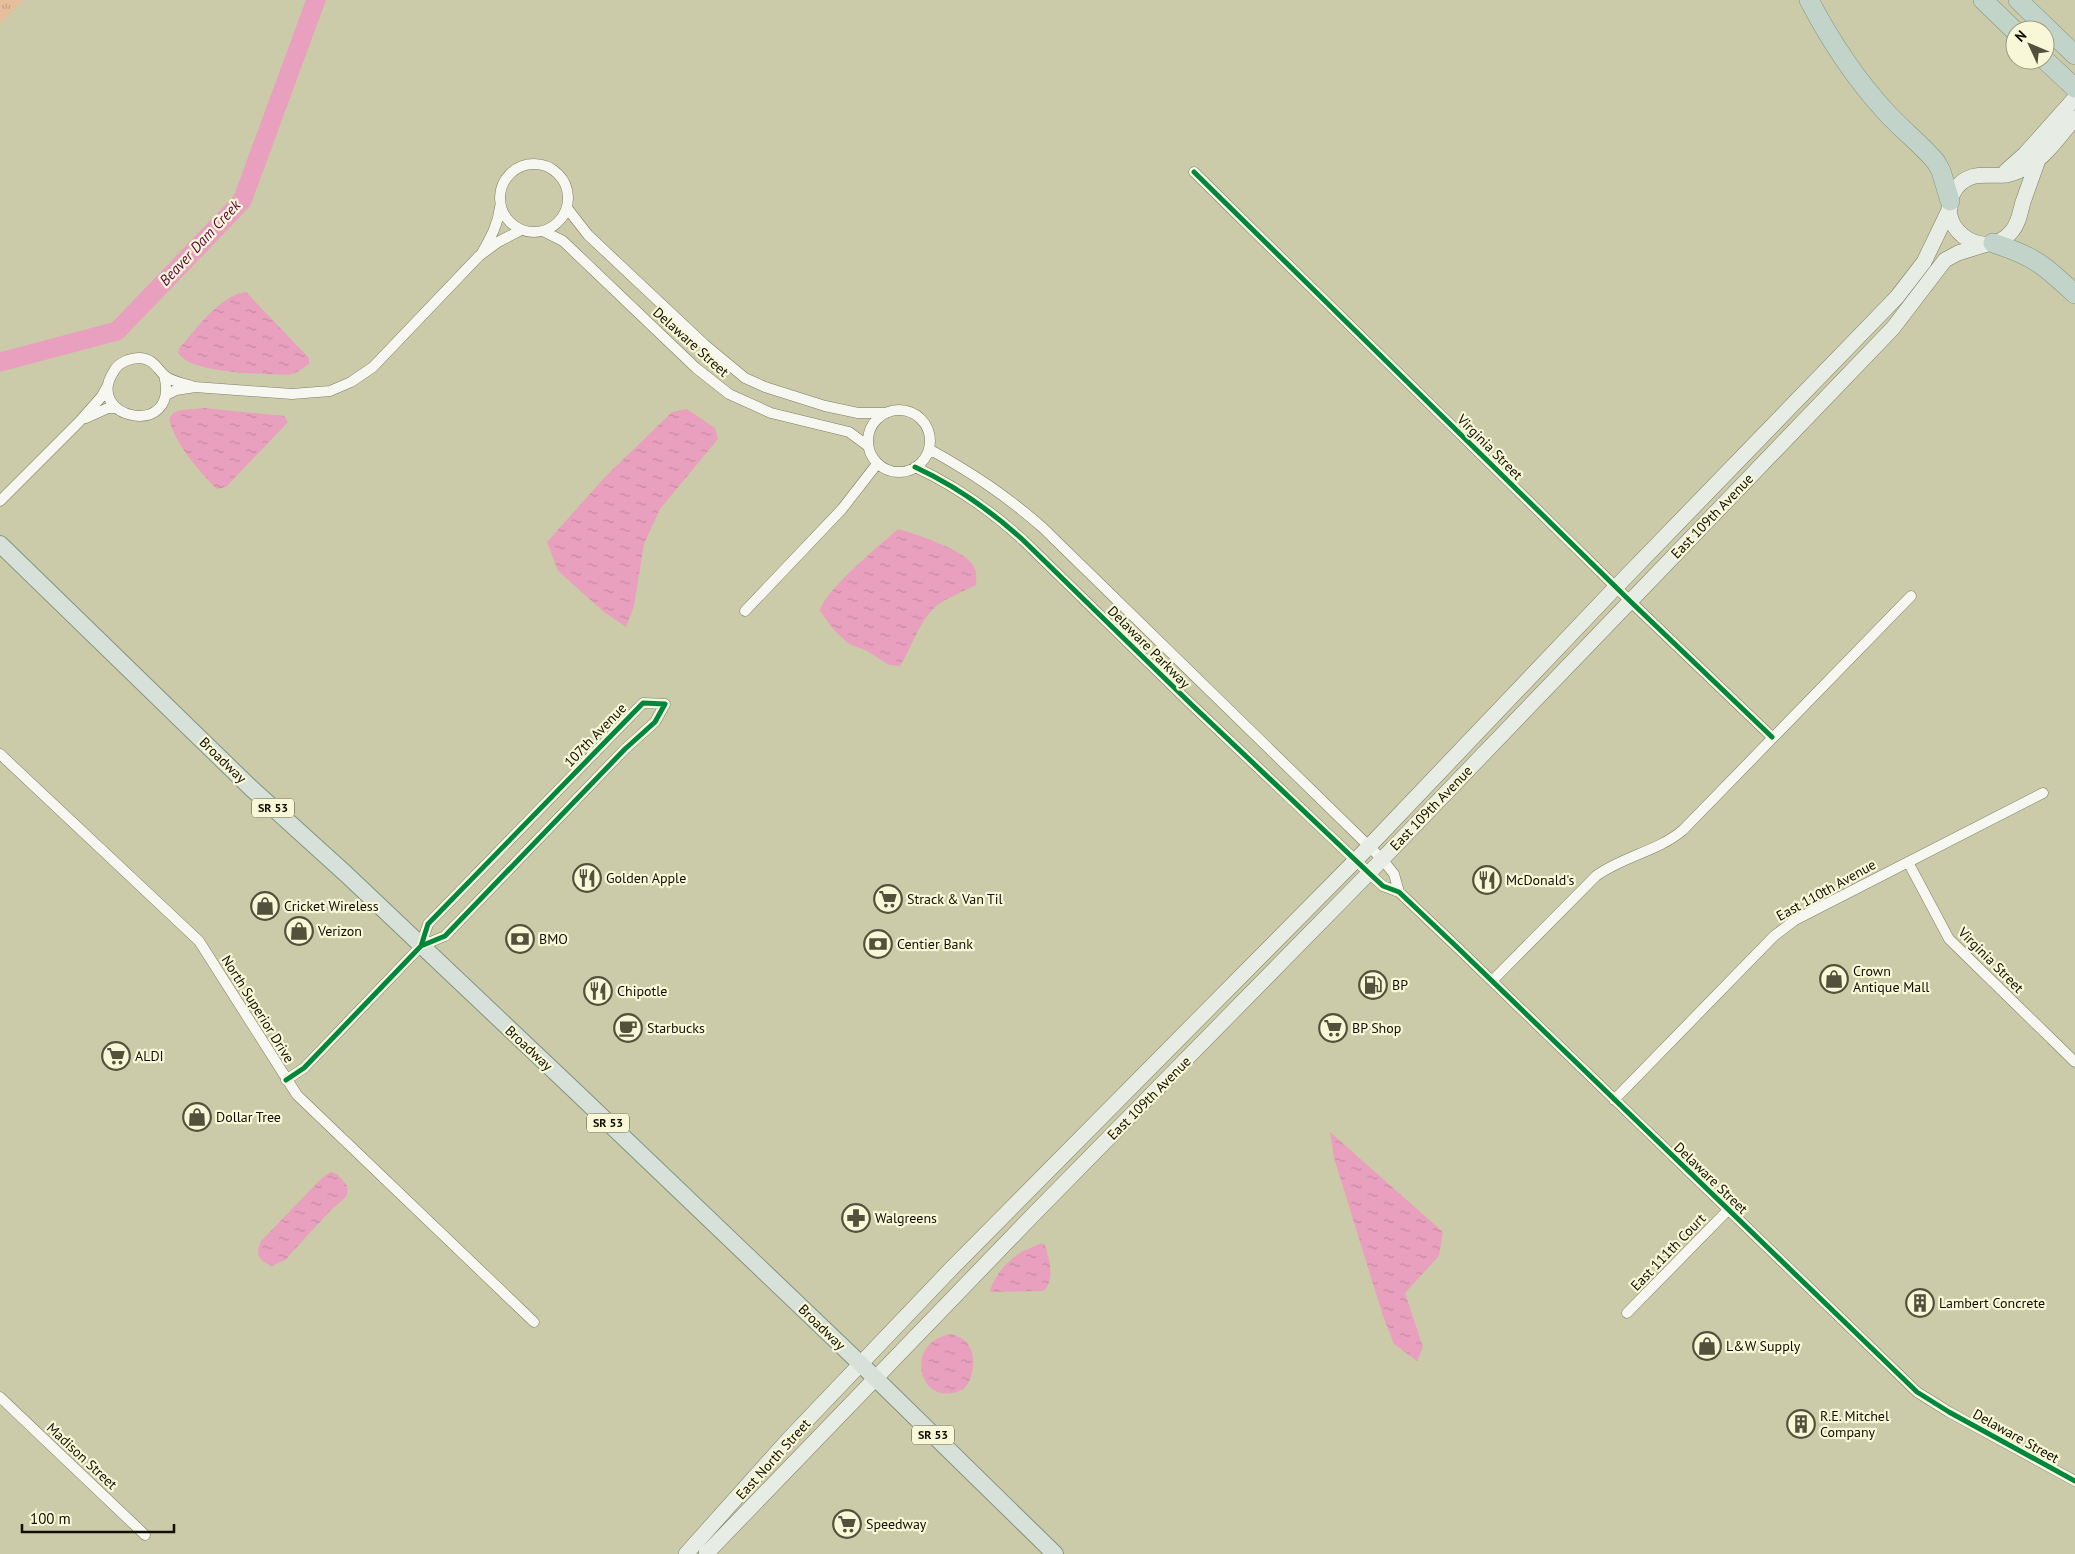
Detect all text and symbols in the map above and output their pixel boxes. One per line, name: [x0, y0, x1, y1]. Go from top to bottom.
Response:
north arrow: [2005, 20, 2055, 70]
text: N: [2011, 26, 2030, 46]
water label: Beaver Dam Creek: [155, 195, 245, 289]
street label: Delaware Street: [649, 303, 733, 381]
street label: Virginia Street: [1453, 410, 1527, 484]
street label: East 109th Avenue: [1667, 470, 1757, 562]
street label: Delaware Parkway: [1104, 602, 1194, 692]
street label: 107th Avenue: [560, 699, 630, 771]
street label: Broadway: [196, 733, 251, 787]
street label: East 109th Avenue: [1386, 762, 1476, 854]
road number: SR 53: [252, 798, 294, 818]
street label: East 110th Avenue: [1773, 855, 1879, 925]
restaurant icon: Golden Apple: [572, 863, 602, 893]
restaurant icon: McDonald's: [1472, 865, 1502, 895]
place label: Golden Apple: [606, 869, 686, 887]
place label: McDonald's: [1506, 871, 1574, 889]
supermarket icon: Strack & Van Til: [873, 884, 903, 914]
place label: Strack & Van Til: [907, 890, 1003, 908]
shop icon: Cricket Wireless: [250, 891, 280, 921]
place label: Cricket Wireless: [284, 897, 379, 915]
shop icon: Verizon: [284, 916, 314, 946]
place label: Verizon: [317, 922, 362, 940]
street label: Virginia Street: [1954, 923, 2028, 997]
bank icon: BMO: [505, 924, 535, 954]
bank icon: Centier Bank: [863, 929, 893, 959]
place label: BMO: [539, 930, 568, 948]
place label: Centier Bank: [897, 935, 973, 953]
street label: North Superior Drive: [218, 952, 298, 1066]
place label: Crown Antique Mall: [1853, 962, 1929, 996]
shop icon: Crown Antique Mall: [1819, 964, 1849, 994]
fuel station icon: BP: [1358, 970, 1388, 1000]
restaurant icon: Chipotle: [583, 976, 613, 1006]
place label: BP: [1392, 976, 1408, 994]
place label: Chipotle: [617, 982, 667, 1000]
cafe icon: Starbucks: [613, 1013, 643, 1043]
supermarket icon: BP Shop: [1318, 1013, 1348, 1043]
place label: Starbucks: [647, 1019, 705, 1037]
place label: BP Shop: [1352, 1019, 1401, 1037]
street label: Broadway: [501, 1021, 557, 1075]
supermarket icon: ALDI: [101, 1041, 131, 1071]
place label: ALDI: [135, 1047, 164, 1065]
street label: East 109th Avenue: [1103, 1052, 1195, 1144]
shop icon: Dollar Tree: [182, 1102, 212, 1132]
place label: Dollar Tree: [216, 1108, 281, 1126]
road number: SR 53: [587, 1114, 629, 1132]
street label: Delaware Street: [1670, 1138, 1752, 1218]
pharmacy icon: Walgreens: [841, 1203, 871, 1233]
place label: Walgreens: [875, 1209, 937, 1227]
street label: East 111th Court: [1627, 1209, 1709, 1294]
building icon: Lambert Concrete: [1905, 1288, 1935, 1318]
place label: Lambert Concrete: [1939, 1294, 2045, 1312]
street label: Broadway: [795, 1300, 850, 1354]
shop icon: L&W Supply: [1692, 1331, 1722, 1361]
place label: L&W Supply: [1726, 1337, 1801, 1355]
street label: Delaware Street: [1970, 1405, 2063, 1467]
place label: R.E. Mitchel Company: [1820, 1407, 1889, 1441]
building icon: R.E. Mitchel Company: [1786, 1409, 1816, 1439]
street label: East North Street: [732, 1415, 814, 1503]
street label: Madison Street: [43, 1419, 121, 1493]
road number: SR 53: [912, 1426, 954, 1444]
scale bar: [22, 1502, 175, 1534]
text: 100 m: [30, 1509, 71, 1528]
supermarket icon: Speedway: [832, 1509, 862, 1539]
place label: Speedway: [866, 1515, 927, 1533]

